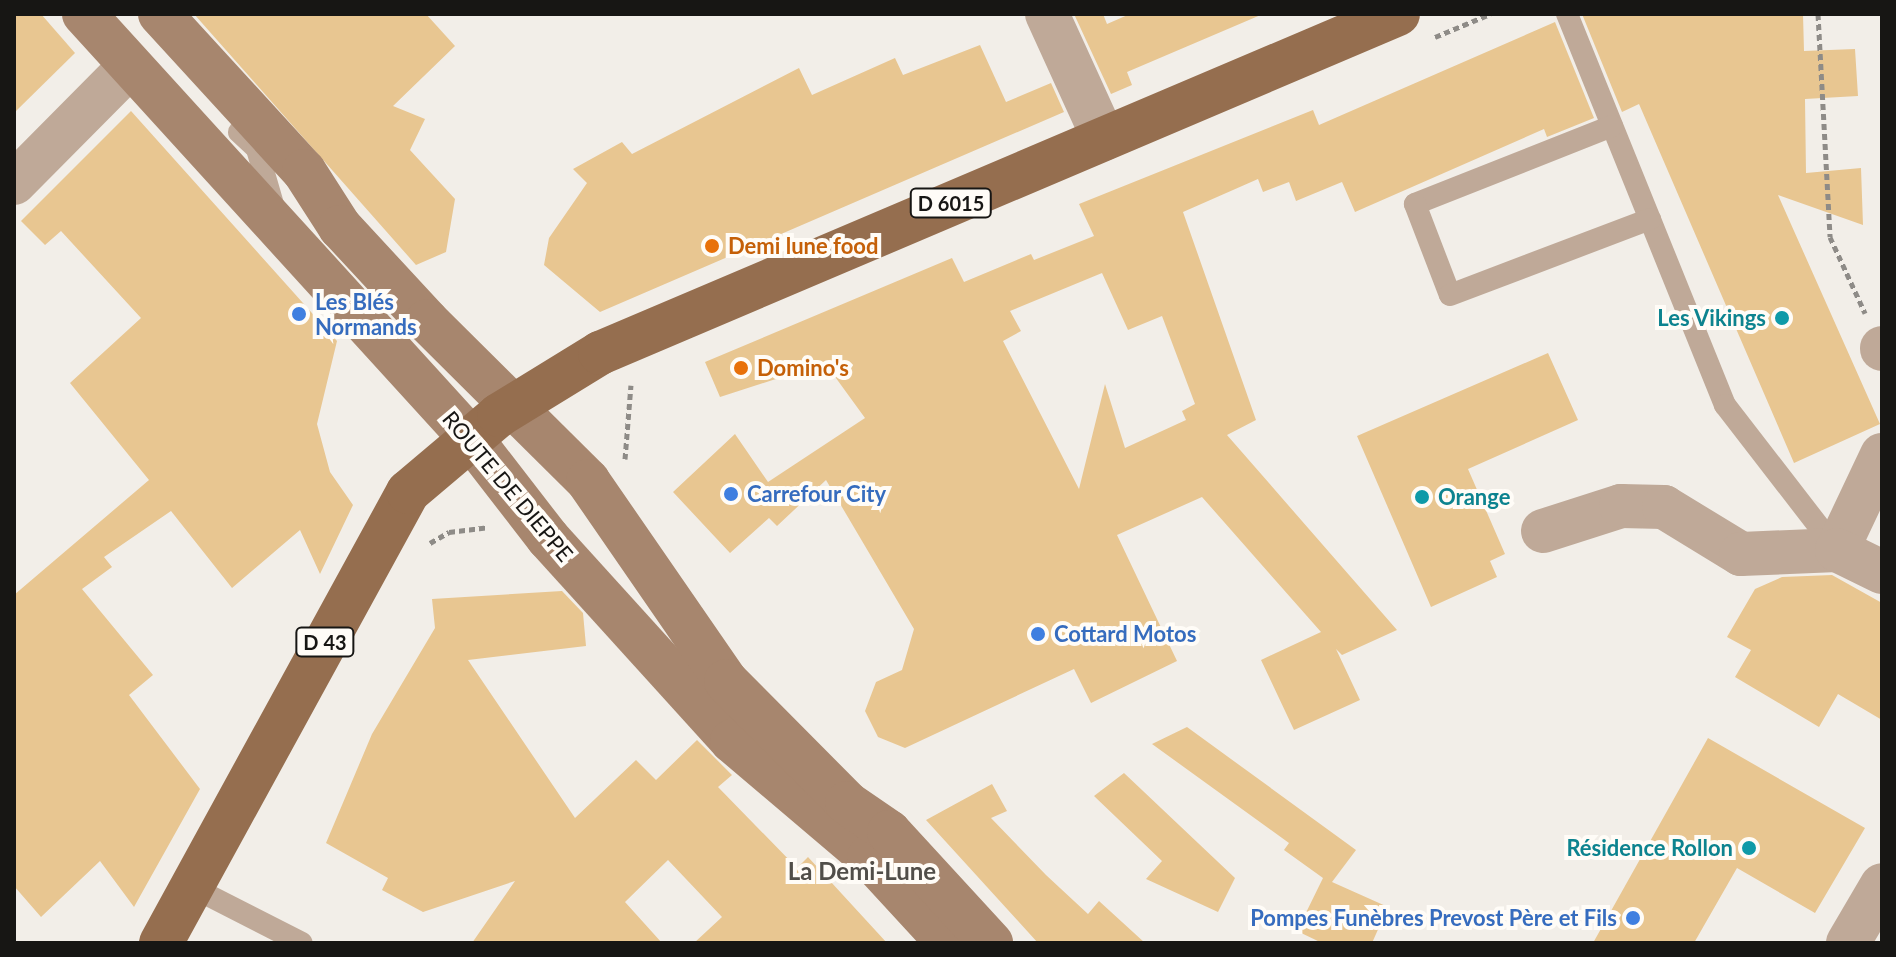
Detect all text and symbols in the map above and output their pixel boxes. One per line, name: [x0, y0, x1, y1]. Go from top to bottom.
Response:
road number: D 6015: [909, 187, 993, 219]
place label: Demi lune food: [728, 233, 878, 259]
marker: Demi lune food: [703, 237, 721, 255]
place label: Les Blés Normands: [315, 288, 417, 340]
marker: Les Blés Normands: [290, 305, 308, 323]
place label: Les Vikings: [1656, 305, 1766, 331]
marker: Les Vikings: [1773, 309, 1791, 327]
place label: Domino's: [757, 355, 849, 381]
marker: Domino's: [732, 359, 750, 377]
street label: ROUTE DE DIEPPE: [437, 405, 579, 567]
place label: Carrefour City: [747, 481, 887, 507]
place label: Orange: [1438, 484, 1510, 510]
marker: Carrefour City: [722, 485, 740, 503]
marker: Orange: [1413, 488, 1431, 506]
place label: Cottard Motos: [1054, 621, 1196, 647]
marker: Cottard Motos: [1029, 625, 1047, 643]
road number: D 43: [295, 626, 355, 658]
place label: Résidence Rollon: [1566, 835, 1733, 861]
marker: Résidence Rollon: [1740, 839, 1758, 857]
district label: La Demi-Lune: [788, 857, 936, 885]
place label: Pompes Funèbres Prevost Père et Fils: [1250, 905, 1617, 931]
marker: Pompes Funèbres Prevost Père et Fils: [1624, 909, 1642, 927]

